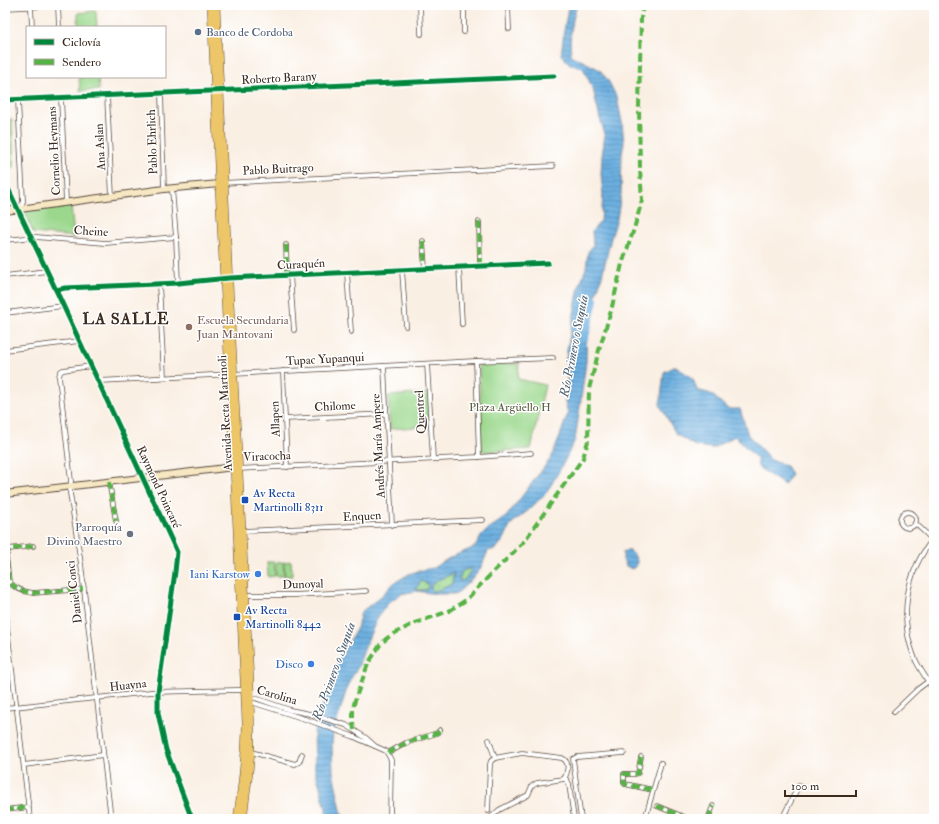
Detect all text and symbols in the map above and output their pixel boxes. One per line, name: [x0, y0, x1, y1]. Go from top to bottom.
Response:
place label: Banco de Cordoba: [206, 25, 294, 40]
legend: [26, 26, 166, 78]
marker: Banco de Cordoba: [193, 27, 203, 37]
text: Ciclovía: [62, 35, 102, 50]
text: Sendero: [62, 55, 101, 70]
street label: Roberto Barany: [241, 69, 318, 88]
street label: Cornelio Heymans: [45, 106, 64, 196]
street label: Pablo Ehrlich: [144, 108, 161, 175]
street label: Ana Aslan: [92, 123, 109, 172]
street label: Pablo Buitrago: [242, 160, 314, 179]
street label: Cheine: [73, 223, 109, 240]
street label: Curaquén: [277, 256, 325, 273]
water label: Río Primero o Suquía: [556, 294, 592, 399]
district label: LA SALLE: [82, 309, 170, 329]
place label: Escuela Secundaria Juan Mantovani: [196, 313, 290, 342]
marker: Escuela Secundaria Juan Mantovani: [184, 322, 194, 332]
street label: Tupac Yupanqui: [285, 350, 365, 369]
street label: Avenida Recta Martinoli: [215, 355, 236, 472]
street label: Quentrel: [412, 390, 429, 434]
street label: Andrés María Ampere: [368, 393, 389, 500]
street label: Chilome: [314, 398, 356, 415]
park label: Plaza Argüello H: [469, 400, 551, 415]
street label: Allapen: [267, 401, 284, 438]
street label: Raymond Poincaré: [133, 444, 185, 532]
street label: Viracocha: [243, 448, 292, 465]
place label: Av Recta Martinolli 8311: [252, 486, 324, 515]
marker: Av Recta Martinolli 8311: [240, 495, 250, 505]
street label: Enquen: [342, 508, 382, 525]
place label: Parroquía Divino Maestro: [47, 520, 123, 549]
marker: Parroquía Divino Maestro: [125, 529, 135, 539]
street label: Daniel Conci: [63, 560, 86, 624]
place label: Iani Karstow: [189, 567, 251, 582]
marker: Iani Karstow: [253, 569, 263, 579]
street label: Dunoyal: [282, 576, 324, 593]
place label: Av Recta Martinolli 8442: [244, 603, 321, 632]
marker: Av Recta Martinolli 8442: [232, 612, 242, 622]
water label: Río Primero o Suquía: [308, 620, 359, 724]
place label: Disco: [275, 657, 303, 672]
marker: Disco: [306, 659, 316, 669]
street label: Huayna: [109, 676, 148, 695]
street label: Carolina: [255, 683, 300, 709]
scale bar: [785, 772, 856, 798]
text: 100 m: [791, 779, 820, 794]

